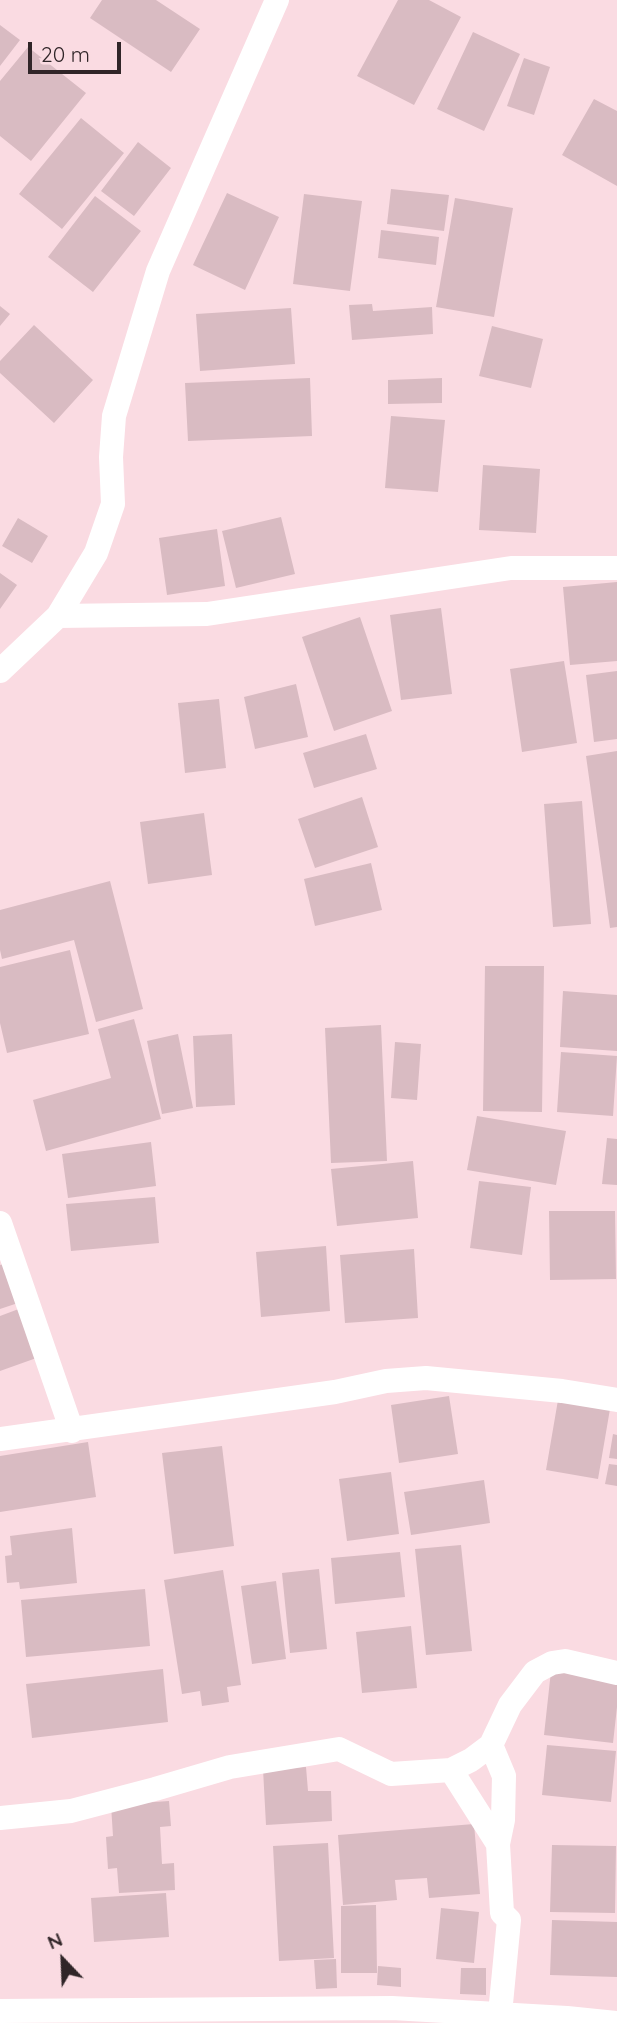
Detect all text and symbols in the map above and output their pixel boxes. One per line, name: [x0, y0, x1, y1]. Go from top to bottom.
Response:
scale bar: [32, 28, 124, 72]
text: 20 m: [41, 41, 90, 67]
north arrow: [28, 1925, 98, 1995]
text: N: [44, 1927, 66, 1954]

